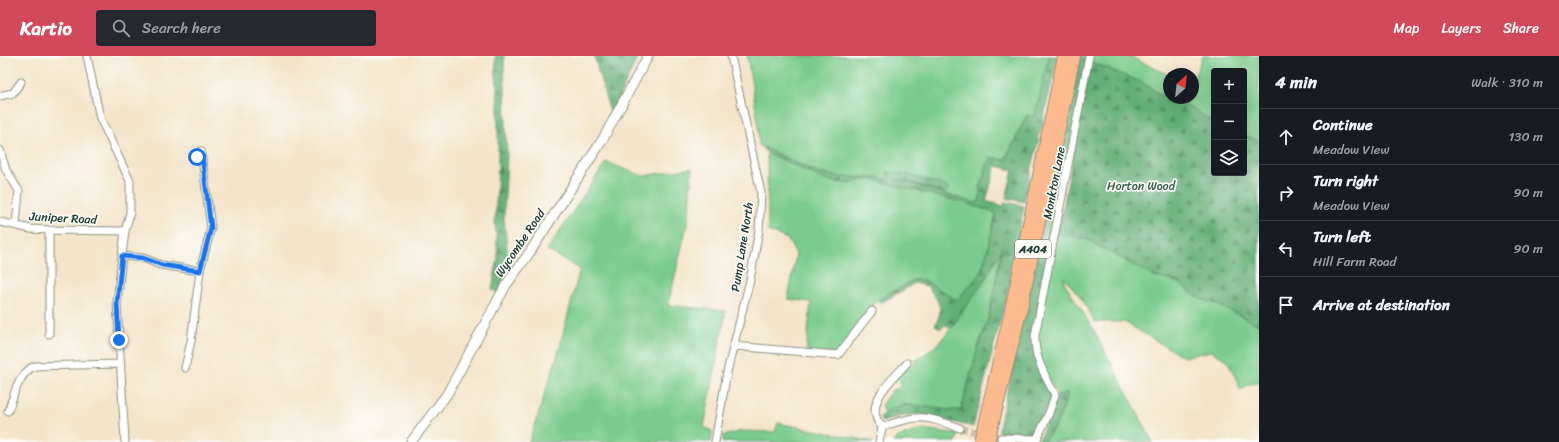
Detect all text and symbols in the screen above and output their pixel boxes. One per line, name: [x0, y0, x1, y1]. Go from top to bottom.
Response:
search box: [96, 10, 376, 46]
text: Kartio: [20, 12, 72, 45]
text: Search here: [142, 15, 221, 41]
text: Map: [1394, 16, 1419, 41]
text: Layers: [1441, 16, 1481, 41]
text: Share: [1503, 16, 1539, 41]
icon: search: [110, 17, 132, 39]
text: 4 min: [1275, 67, 1317, 97]
north arrow: [1163, 68, 1199, 104]
map controls: [1211, 68, 1247, 176]
button: +: [1211, 68, 1247, 104]
text: Walk · 310 m: [1471, 71, 1543, 94]
button: −: [1211, 104, 1247, 140]
text: Continue: [1313, 112, 1373, 138]
text: 130 m: [1509, 125, 1543, 148]
icon: ahead: [1275, 126, 1297, 148]
text: Meadow View: [1313, 138, 1389, 161]
button: layers: [1211, 140, 1247, 176]
street label: Monkton Lane: [1036, 145, 1072, 221]
route start: [188, 148, 206, 166]
text: Turn right: [1313, 168, 1378, 194]
park label: Horton Wood: [1107, 175, 1177, 197]
text: 90 m: [1513, 181, 1543, 204]
icon: right: [1275, 182, 1297, 204]
text: Meadow View: [1313, 194, 1389, 217]
street label: Pump Lane North: [724, 201, 760, 293]
street label: Wycombe Road: [489, 204, 551, 282]
street label: Juniper Road: [28, 205, 99, 231]
text: Turn left: [1313, 224, 1371, 250]
text: 90 m: [1513, 237, 1543, 260]
icon: left: [1275, 238, 1297, 260]
road number: A404: [1015, 240, 1051, 258]
text: Hill Farm Road: [1313, 250, 1396, 273]
text: Arrive at destination: [1313, 292, 1450, 318]
icon: arrive: [1275, 294, 1297, 316]
route end: [110, 331, 128, 349]

